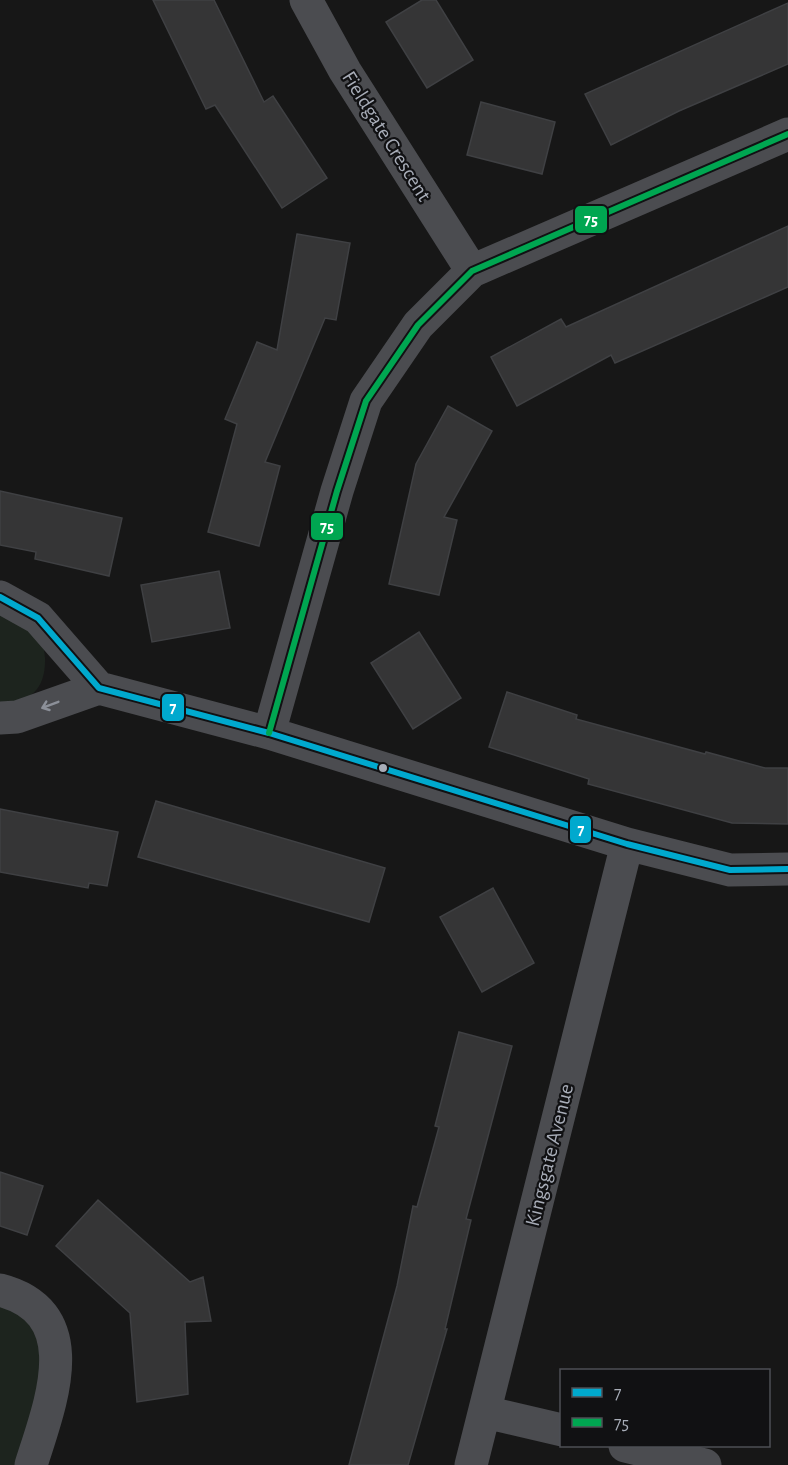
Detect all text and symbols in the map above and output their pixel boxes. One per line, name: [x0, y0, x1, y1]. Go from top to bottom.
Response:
street label: Fieldgate Crescent: [338, 67, 435, 205]
line badge: 75: [574, 205, 608, 234]
text: 75: [584, 212, 598, 228]
line badge: 75: [310, 512, 344, 541]
text: 75: [320, 519, 334, 535]
line badge: 7: [161, 693, 185, 722]
one-way arrow: [41, 700, 60, 711]
text: 7: [170, 700, 177, 716]
unlabelled marker: [377, 762, 389, 774]
line badge: 7: [569, 815, 592, 844]
text: 7: [578, 822, 585, 838]
street label: Kingsgate Avenue: [522, 1082, 577, 1228]
legend: [560, 1369, 770, 1447]
text: 7: [614, 1385, 622, 1403]
text: 75: [614, 1415, 629, 1433]

